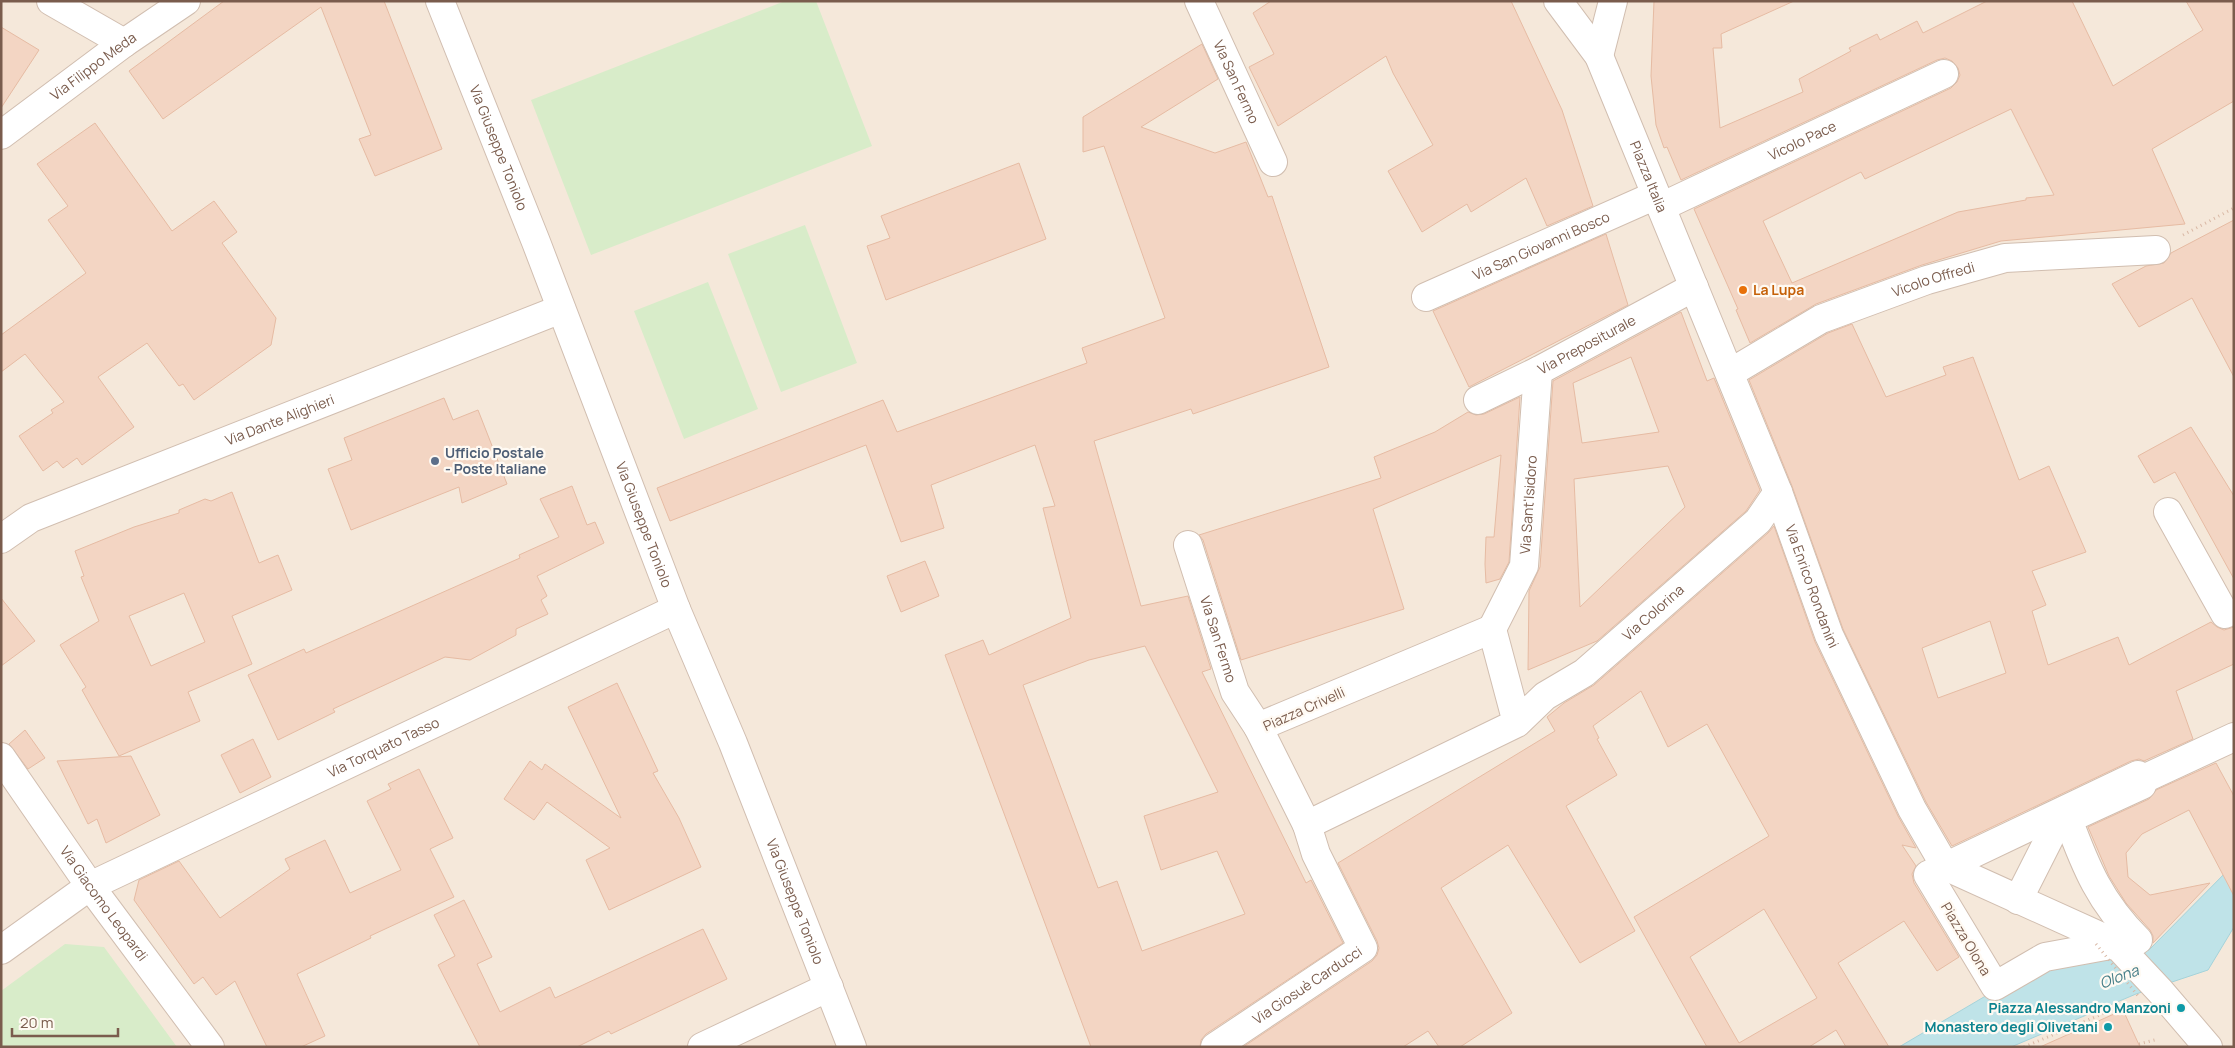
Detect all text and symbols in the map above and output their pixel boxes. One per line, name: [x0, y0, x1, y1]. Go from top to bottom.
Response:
street label: Via Filippo Meda: [46, 28, 140, 104]
street label: Via San Fermo: [1209, 37, 1264, 126]
street label: Via Giuseppe Toniolo: [465, 82, 532, 213]
street label: Vicolo Pace: [1765, 116, 1839, 164]
street label: Piazza Italia: [1626, 138, 1672, 215]
street label: Via San Giovanni Bosco: [1469, 207, 1612, 284]
street label: Vicolo Offredi: [1889, 257, 1977, 301]
place label: La Lupa: [1753, 280, 1804, 299]
marker: La Lupa: [1737, 284, 1749, 296]
street label: Via Prepositurale: [1534, 310, 1639, 378]
street label: Via Dante Alighieri: [222, 389, 337, 450]
place label: Ufficio Postale - Poste Italiane: [445, 443, 547, 478]
marker: Ufficio Postale - Poste Italiane: [429, 455, 441, 467]
street label: Via Sant'Isidoro: [1515, 455, 1541, 555]
street label: Via Giuseppe Toniolo: [612, 459, 677, 590]
street label: Via Enrico Rondanini: [1781, 522, 1844, 651]
street label: Via Colorina: [1618, 580, 1688, 644]
street label: Via San Fermo: [1196, 593, 1241, 685]
street label: Piazza Crivelli: [1260, 682, 1348, 735]
street label: Via Torquato Tasso: [324, 712, 442, 781]
street label: Via Giuseppe Toniolo: [762, 836, 829, 967]
street label: Via Giacomo Leopardi: [56, 842, 153, 965]
street label: Piazza Olona: [1937, 899, 1996, 979]
street label: Via Giosuè Carducci: [1249, 941, 1365, 1028]
water label: Olona: [2096, 959, 2142, 994]
place label: Piazza Alessandro Manzoni: [1989, 998, 2171, 1017]
marker: Piazza Alessandro Manzoni: [2175, 1002, 2187, 1014]
scale bar: [12, 1006, 119, 1038]
text: 20 m: [20, 1012, 53, 1033]
place label: Monastero degli Olivetani: [1925, 1017, 2098, 1036]
marker: Monastero degli Olivetani: [2102, 1021, 2114, 1033]

